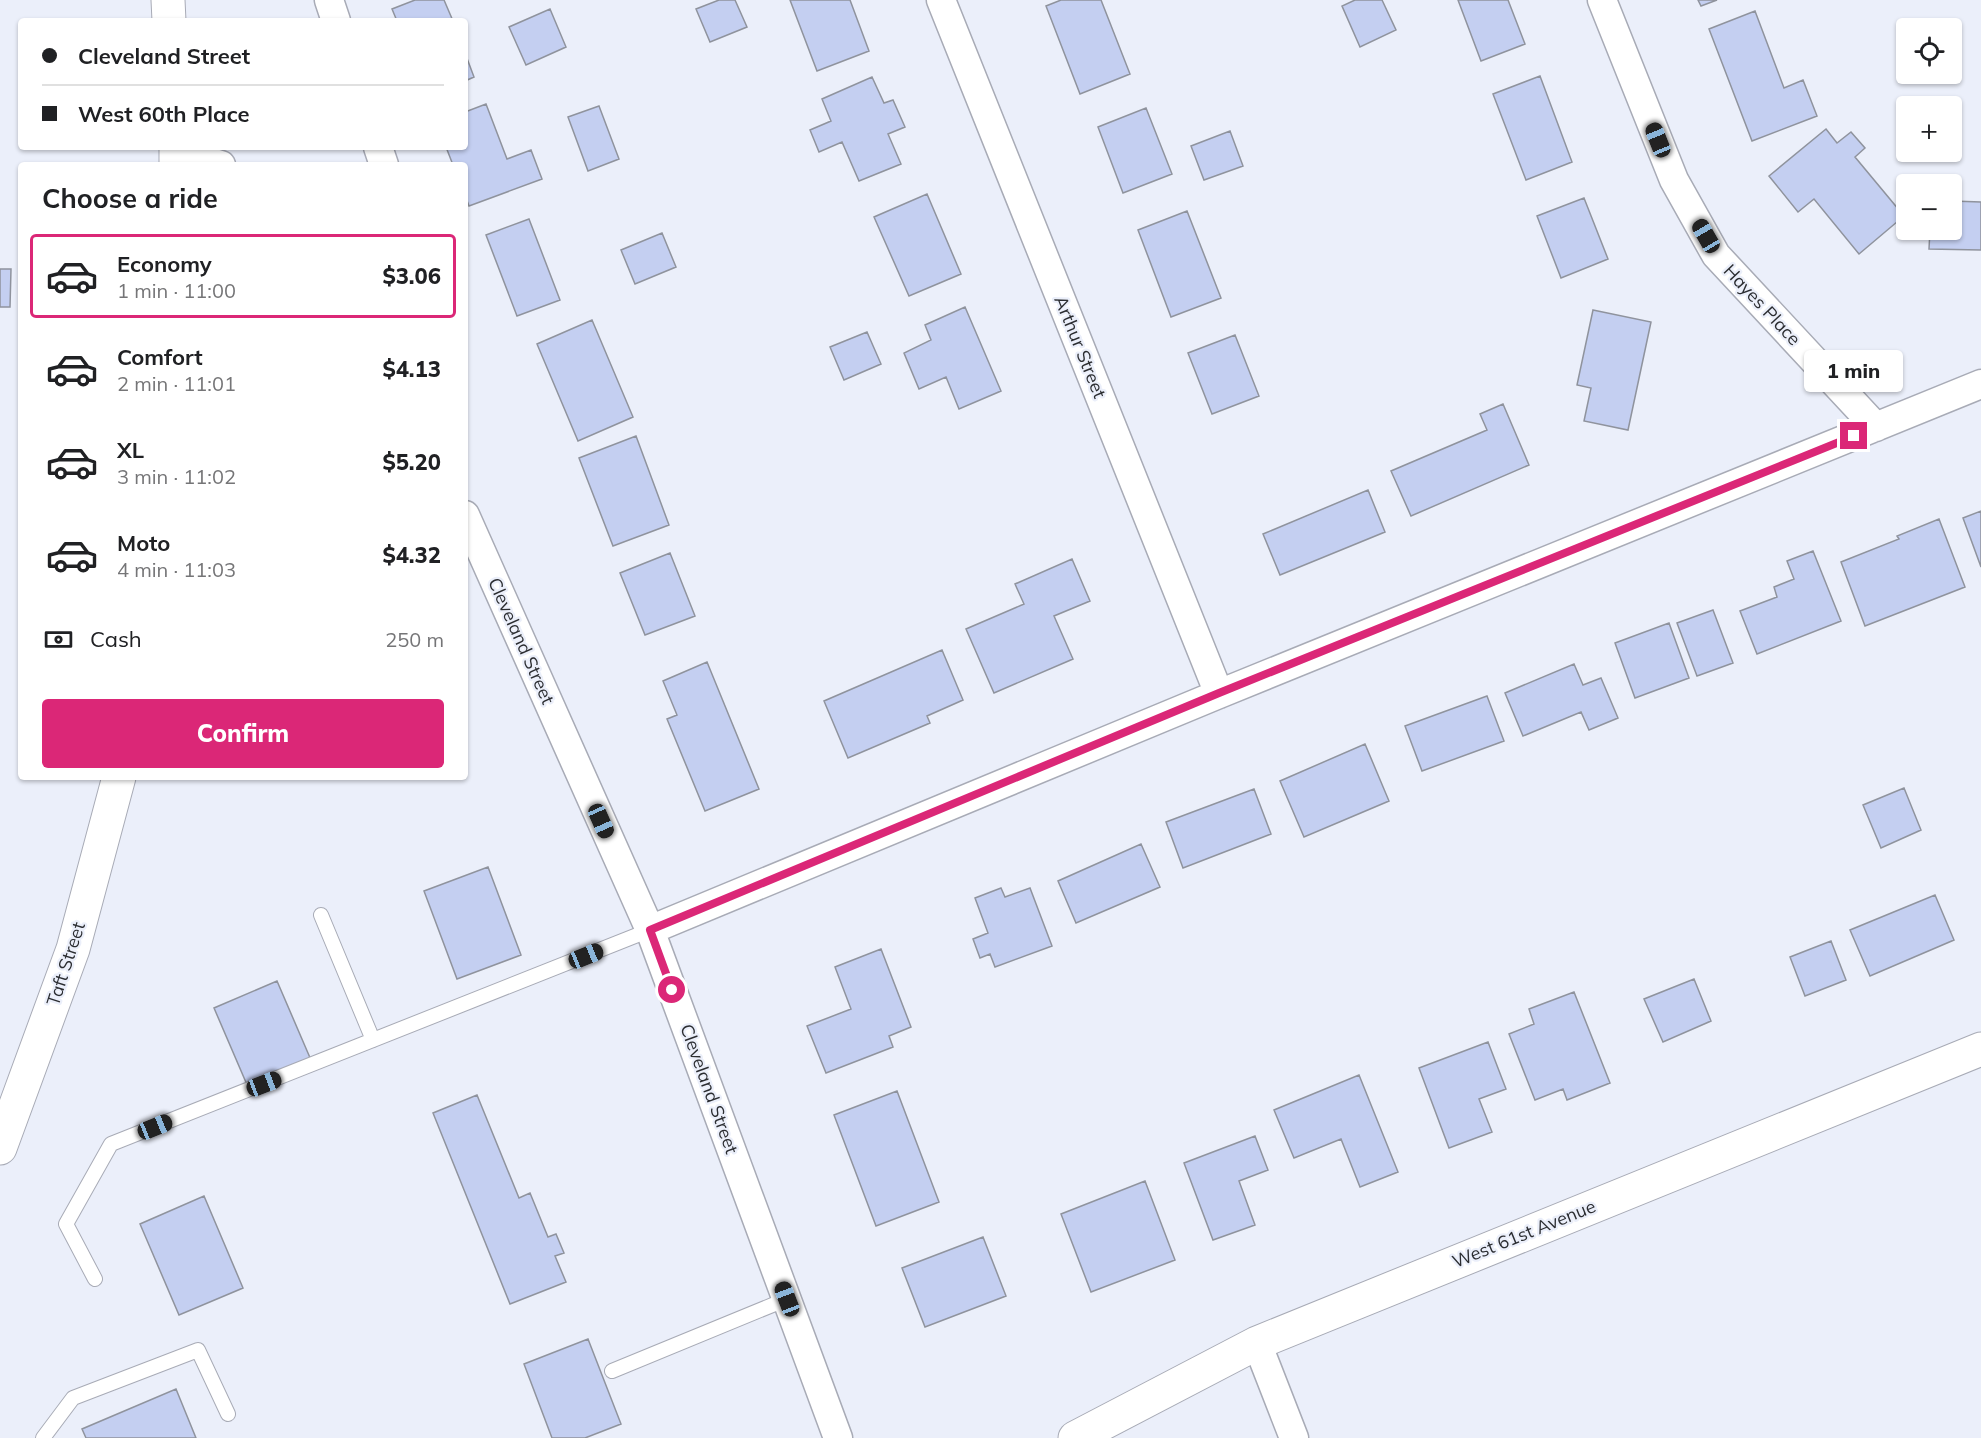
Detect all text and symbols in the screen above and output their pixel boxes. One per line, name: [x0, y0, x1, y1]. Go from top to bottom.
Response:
map controls: [1896, 18, 1962, 240]
button: locate: [1896, 18, 1962, 84]
text: Cleveland Street: [78, 42, 250, 70]
button: +: [1896, 96, 1962, 162]
text: West 60th Place: [78, 100, 250, 128]
car: [1643, 120, 1673, 160]
button: −: [1896, 174, 1962, 240]
text: Choose a ride: [42, 181, 218, 215]
car: [1689, 216, 1723, 256]
icon: car: [45, 249, 99, 303]
text: Economy: [117, 250, 212, 278]
street label: Hayes Place: [1719, 259, 1806, 350]
text: $3.06: [382, 262, 441, 290]
text: 1 min · 11:00: [117, 278, 236, 303]
street label: Arthur Street: [1049, 292, 1111, 401]
icon: car: [45, 342, 99, 396]
text: Comfort: [117, 343, 203, 371]
callout: 1 min: [1804, 349, 1904, 391]
text: $4.13: [382, 355, 441, 383]
text: 1 min: [1827, 358, 1880, 383]
text: 2 min · 11:01: [117, 371, 236, 396]
route end: [1840, 422, 1867, 449]
icon: car: [45, 435, 99, 489]
text: XL: [117, 436, 144, 464]
text: $5.20: [382, 448, 441, 476]
text: 3 min · 11:02: [117, 464, 236, 489]
icon: car: [45, 528, 99, 582]
text: Moto: [117, 529, 170, 557]
text: $4.32: [382, 541, 441, 569]
text: 4 min · 11:03: [117, 557, 236, 582]
street label: Cleveland Street: [483, 574, 560, 708]
icon: cash: [42, 623, 75, 656]
text: Cash: [90, 625, 142, 653]
text: 250 m: [385, 627, 444, 652]
button: Confirm: [42, 699, 444, 768]
car: [585, 801, 617, 841]
street label: Taft Street: [41, 919, 90, 1009]
car: [566, 941, 606, 971]
route start: [658, 976, 685, 1003]
street label: Cleveland Street: [675, 1021, 744, 1157]
car: [244, 1069, 284, 1099]
car: [135, 1112, 175, 1142]
street label: West 61st Avenue: [1449, 1194, 1599, 1273]
car: [772, 1279, 802, 1319]

